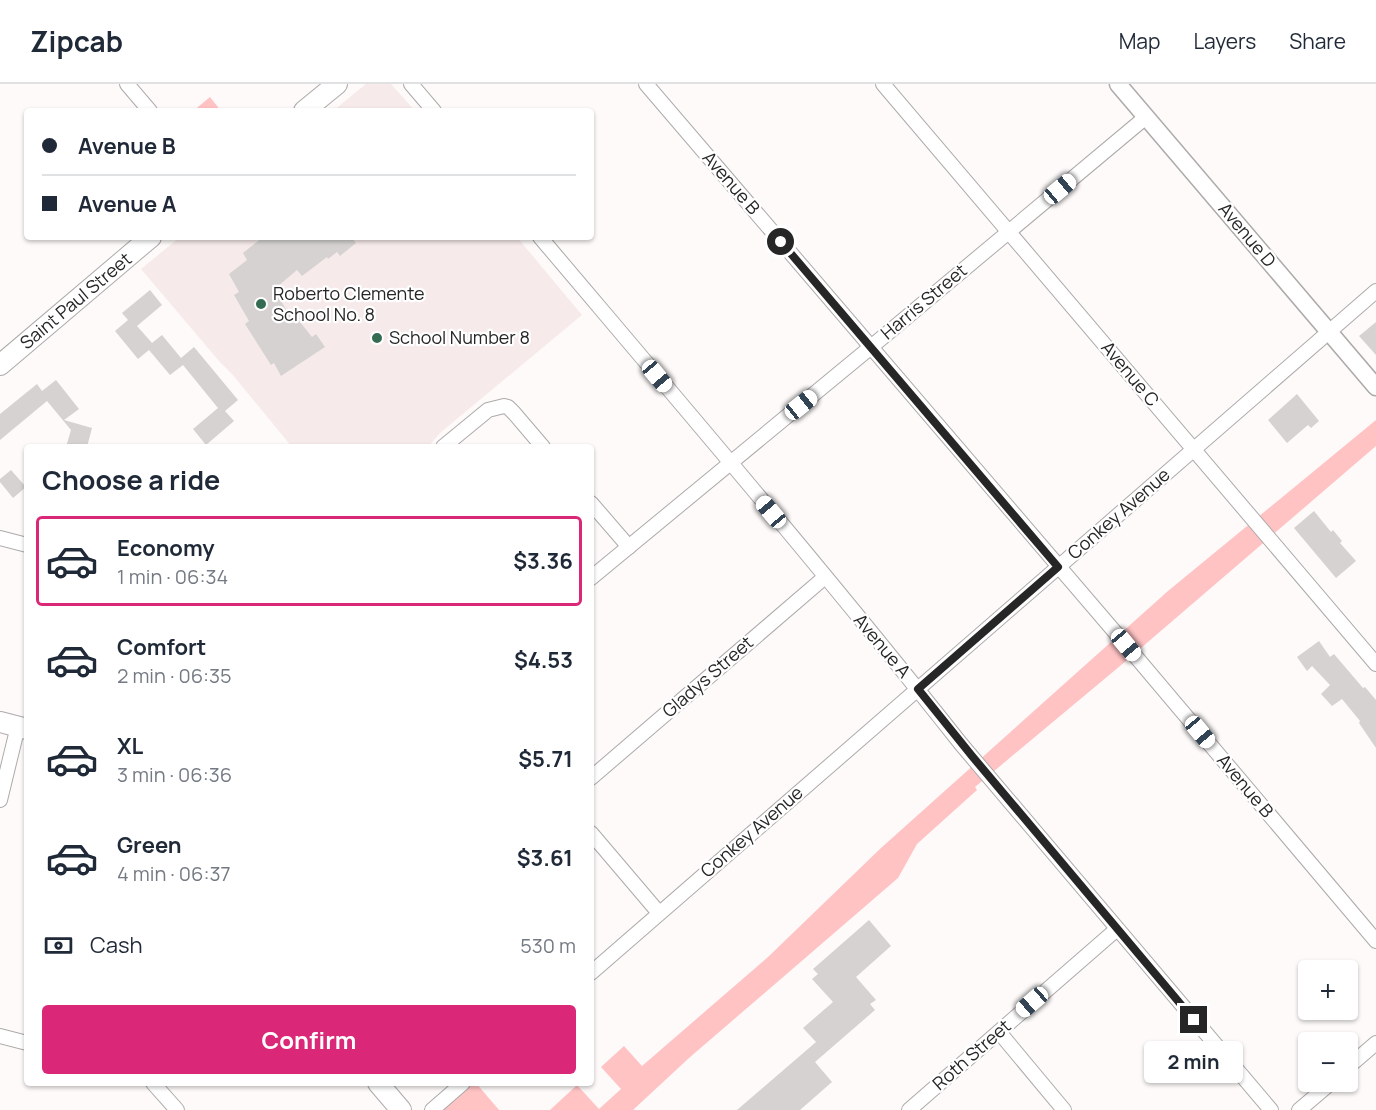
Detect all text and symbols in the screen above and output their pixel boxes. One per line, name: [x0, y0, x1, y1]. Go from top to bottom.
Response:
text: Zipcab: [30, 22, 123, 60]
text: Map: [1119, 27, 1160, 55]
text: Layers: [1193, 27, 1256, 55]
text: Share: [1289, 27, 1346, 55]
text: Avenue B: [78, 131, 176, 161]
street label: Avenue B: [698, 146, 766, 219]
car: [1040, 171, 1080, 207]
text: Avenue A: [78, 189, 176, 219]
street label: Avenue D: [1214, 197, 1282, 272]
route start: [767, 228, 794, 255]
street label: Saint Paul Street: [15, 246, 136, 354]
street label: Harris Street: [875, 258, 971, 344]
place label: Roberto Clemente School No. 8: [273, 281, 425, 326]
marker: Roberto Clemente School No. 8: [254, 297, 268, 311]
place label: School Number 8: [389, 325, 530, 349]
marker: School Number 8: [370, 331, 384, 345]
street label: Avenue C: [1096, 336, 1165, 411]
car: [639, 356, 675, 396]
car: [781, 387, 821, 423]
text: Choose a ride: [42, 461, 220, 498]
street label: Conkey Avenue: [1062, 462, 1175, 564]
car: [753, 492, 789, 532]
text: Economy: [117, 533, 215, 563]
icon: car: [45, 534, 99, 588]
text: $3.36: [513, 546, 573, 576]
text: 1 min · 06:34: [117, 563, 228, 590]
street label: Avenue A: [849, 608, 917, 683]
car: [1108, 625, 1144, 665]
street label: Gladys Street: [657, 630, 758, 722]
text: Comfort: [117, 632, 206, 662]
icon: car: [45, 633, 99, 687]
text: $4.53: [514, 645, 573, 675]
text: 2 min · 06:35: [117, 662, 232, 689]
car: [1182, 712, 1218, 752]
text: XL: [117, 731, 143, 761]
icon: car: [45, 732, 99, 786]
text: $5.71: [518, 744, 573, 774]
street label: Avenue B: [1212, 748, 1279, 822]
text: 3 min · 06:36: [117, 761, 232, 788]
street label: Conkey Avenue: [695, 780, 808, 882]
text: Green: [117, 830, 182, 860]
icon: car: [45, 831, 99, 885]
text: $3.61: [517, 843, 573, 873]
text: 4 min · 06:37: [117, 860, 231, 887]
icon: cash: [42, 929, 75, 962]
text: Cash: [90, 930, 143, 960]
text: 530 m: [520, 932, 576, 959]
map controls: [1298, 960, 1358, 1092]
button: +: [1298, 960, 1358, 1020]
car: [1013, 983, 1051, 1021]
button: Confirm: [42, 1005, 576, 1074]
route end: [1180, 1006, 1207, 1033]
street label: Roth Street: [927, 1014, 1016, 1095]
button: −: [1298, 1032, 1358, 1092]
callout: 2 min: [1144, 1041, 1244, 1083]
text: 2 min: [1167, 1048, 1220, 1075]

